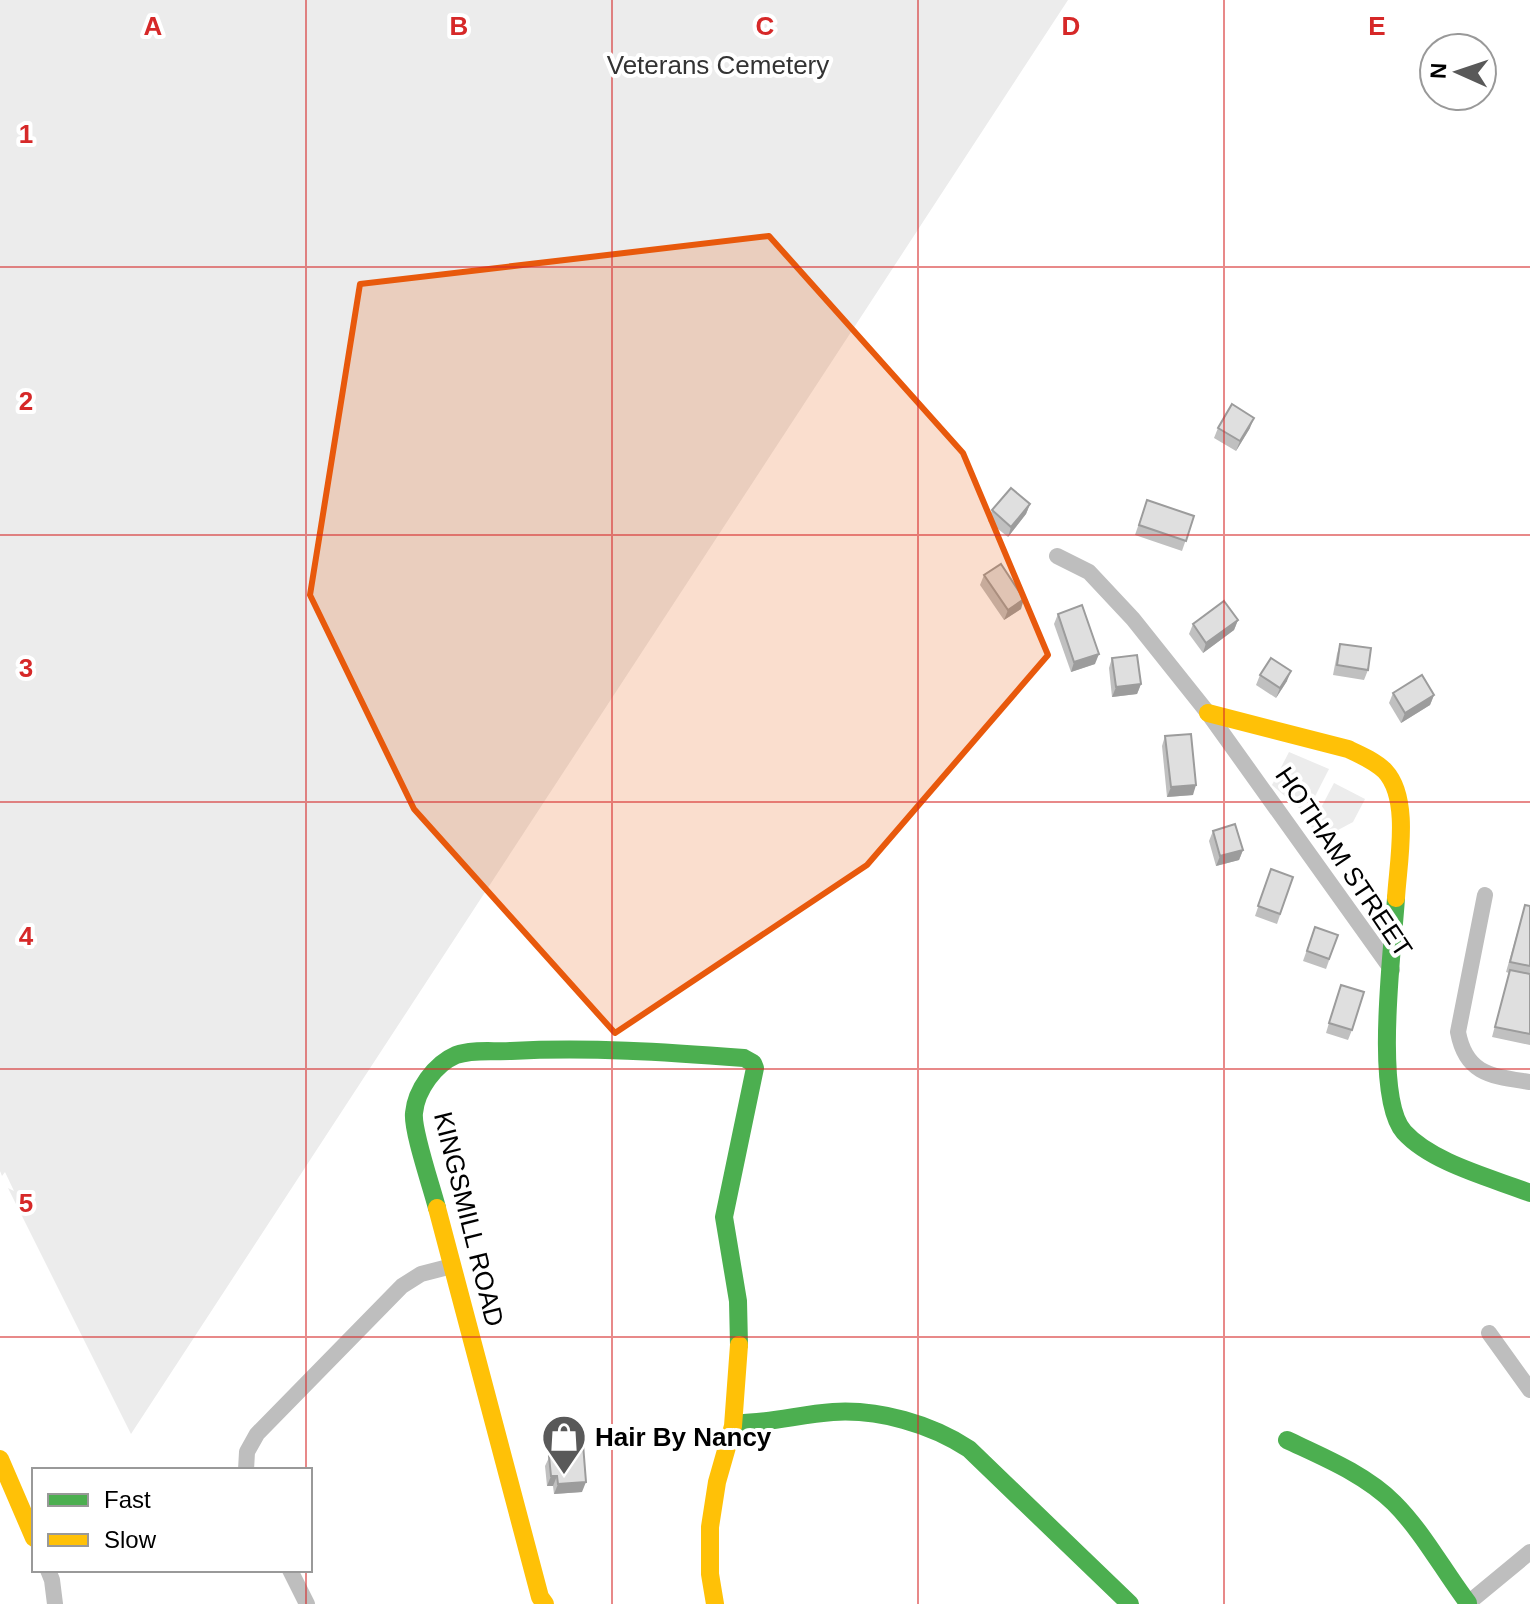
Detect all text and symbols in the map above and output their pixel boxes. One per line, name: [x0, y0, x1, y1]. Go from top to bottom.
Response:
text: A: [144, 11, 163, 41]
text: B: [450, 11, 468, 41]
text: C: [756, 11, 775, 41]
text: D: [1062, 11, 1080, 41]
text: E: [1368, 11, 1386, 41]
north arrow: [1418, 32, 1498, 112]
park label: Veterans Cemetery: [607, 50, 829, 80]
text: N: [1426, 62, 1451, 80]
text: 1: [19, 119, 33, 149]
text: 2: [19, 386, 33, 416]
text: 3: [19, 653, 33, 683]
street label: HOTHAM STREET: [1269, 761, 1419, 963]
text: 4: [19, 921, 34, 951]
street label: KINGSMILL ROAD: [428, 1109, 510, 1329]
text: 5: [19, 1188, 33, 1218]
shop icon: Hair By Nancy: [540, 1413, 588, 1476]
place label: Hair By Nancy: [595, 1422, 772, 1452]
legend: [32, 1468, 312, 1572]
text: Fast: [104, 1486, 151, 1513]
text: Slow: [104, 1526, 157, 1553]

